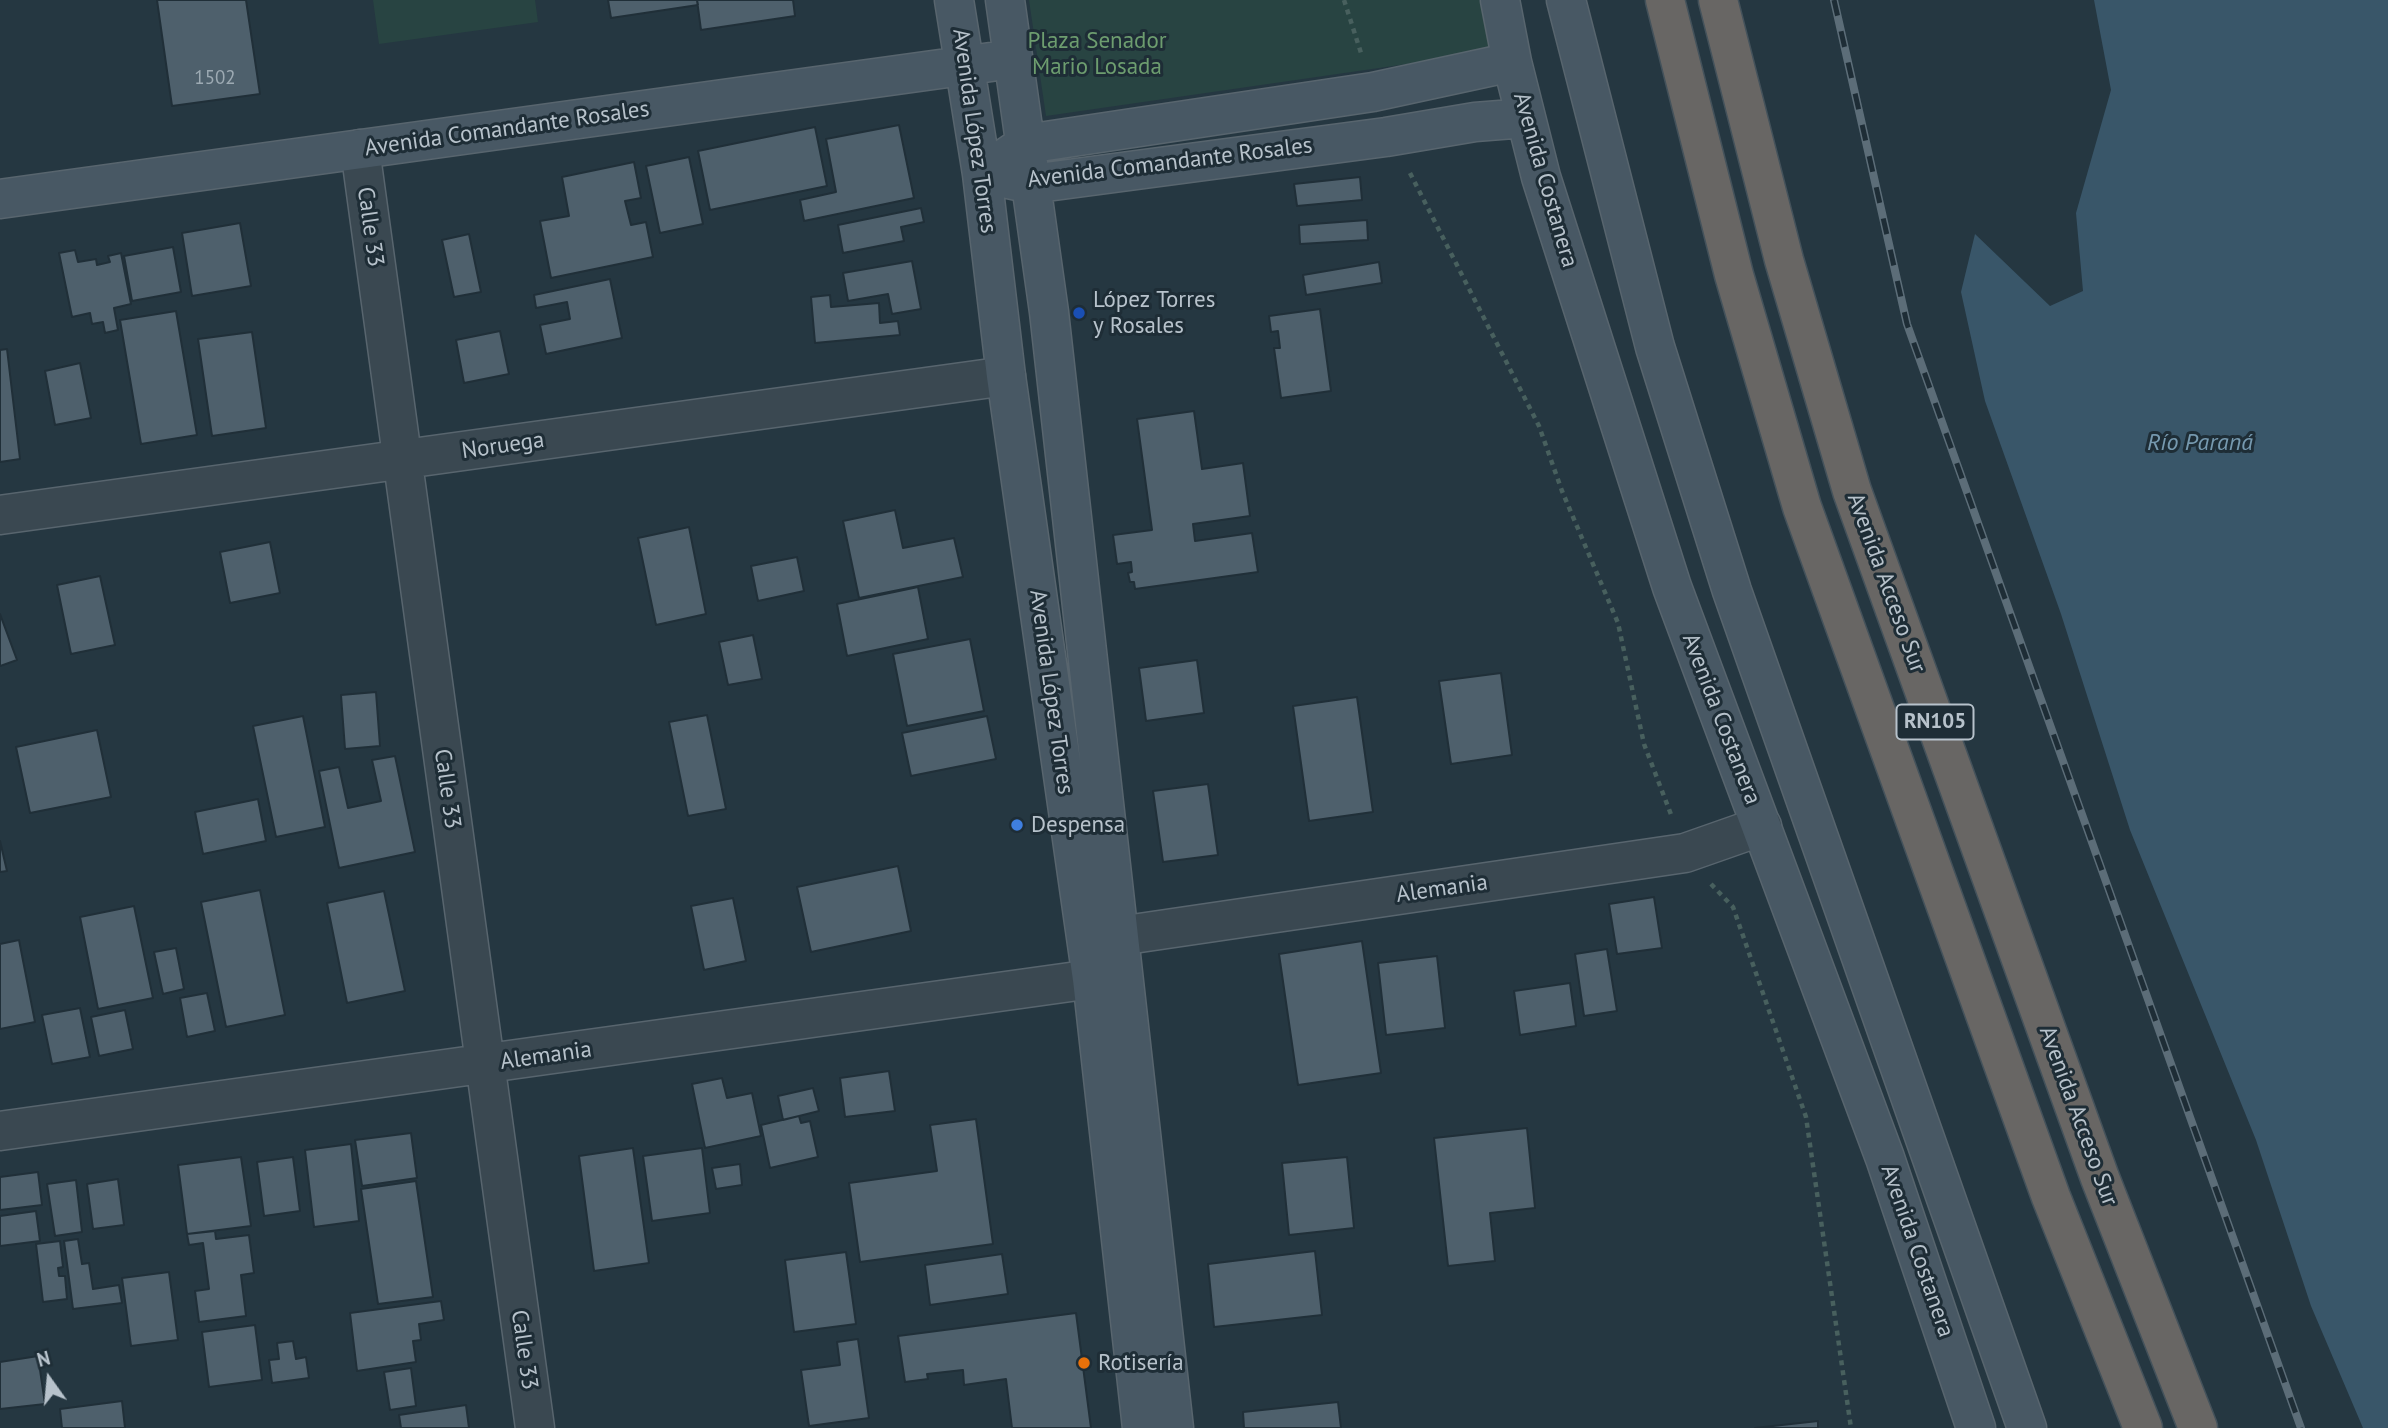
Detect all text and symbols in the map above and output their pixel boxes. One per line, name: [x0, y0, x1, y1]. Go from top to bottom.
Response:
street label: Avenida López Torres: [946, 27, 1002, 235]
park label: Plaza Senador Mario Losada: [1027, 27, 1167, 81]
house number: 1502: [194, 68, 236, 90]
street label: Avenida Costanera: [1507, 89, 1583, 271]
street label: Avenida Comandante Rosales: [363, 95, 651, 163]
street label: Avenida Comandante Rosales: [1026, 132, 1314, 194]
street label: Calle 33: [351, 185, 389, 269]
place label: López Torres y Rosales: [1093, 286, 1215, 340]
marker: López Torres y Rosales: [1071, 305, 1087, 321]
street label: Noruega: [460, 427, 546, 465]
water label: Río Paraná: [2147, 429, 2253, 457]
street label: Avenida Acceso Sur: [1841, 490, 1931, 676]
street label: Avenida López Torres: [1023, 588, 1079, 796]
street label: Avenida Costanera: [1676, 630, 1766, 808]
road number: RN105: [1896, 704, 1974, 740]
street label: Calle 33: [428, 747, 466, 831]
place label: Despensa: [1031, 811, 1125, 839]
marker: Despensa: [1009, 817, 1025, 833]
street label: Alemania: [1394, 869, 1490, 909]
street label: Avenida Acceso Sur: [2033, 1023, 2123, 1209]
street label: Alemania: [498, 1036, 594, 1076]
street label: Avenida Costanera: [1875, 1161, 1959, 1341]
street label: Calle 33: [505, 1308, 543, 1392]
north arrow: [14, 1344, 84, 1414]
text: N: [34, 1346, 53, 1372]
place label: Rotisería: [1098, 1349, 1184, 1377]
marker: Rotisería: [1076, 1355, 1092, 1371]

